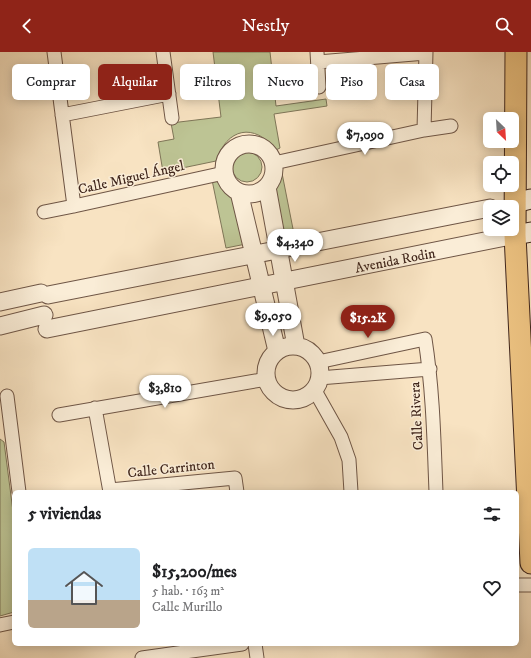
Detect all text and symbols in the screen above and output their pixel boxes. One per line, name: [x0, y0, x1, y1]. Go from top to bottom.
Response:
icon: back: [16, 15, 38, 37]
text: Nestly: [242, 15, 289, 37]
icon: search: [493, 15, 515, 37]
chip: Comprar: [12, 64, 90, 100]
chip: Alquilar: [98, 64, 172, 100]
chip: Filtros: [180, 64, 245, 100]
chip: Nuevo: [253, 64, 318, 100]
chip: Piso: [326, 64, 377, 100]
chip: Casa: [385, 64, 439, 100]
north arrow: [483, 112, 519, 148]
map controls: [483, 112, 519, 236]
pin: $7,090: [332, 122, 398, 156]
text: $7,090: [346, 127, 384, 143]
button: locate: [483, 156, 519, 192]
street label: Calle Miguel Ángel: [76, 157, 187, 199]
button: layers: [483, 200, 519, 236]
pin: $4,340: [262, 229, 328, 263]
text: $4,340: [276, 234, 314, 250]
street label: Avenida Rodin: [354, 244, 438, 278]
pin: $9,050: [240, 303, 306, 337]
pin: $15.2K: [335, 305, 401, 339]
text: $9,050: [254, 308, 292, 324]
text: $15.2K: [350, 310, 386, 326]
pin: $3,810: [132, 375, 198, 409]
text: $3,810: [148, 380, 182, 396]
street label: Calle Rivera: [406, 381, 428, 451]
street label: Calle Carrinton: [127, 455, 216, 483]
text: 5 viviendas: [28, 503, 101, 525]
icon: filters: [481, 503, 503, 525]
text: $15,200/mes: [152, 561, 237, 583]
icon: home: [60, 564, 108, 612]
icon: heart: [481, 577, 503, 599]
text: 5 hab. · 163 m²: [152, 583, 224, 599]
text: Calle Murillo: [152, 599, 222, 615]

